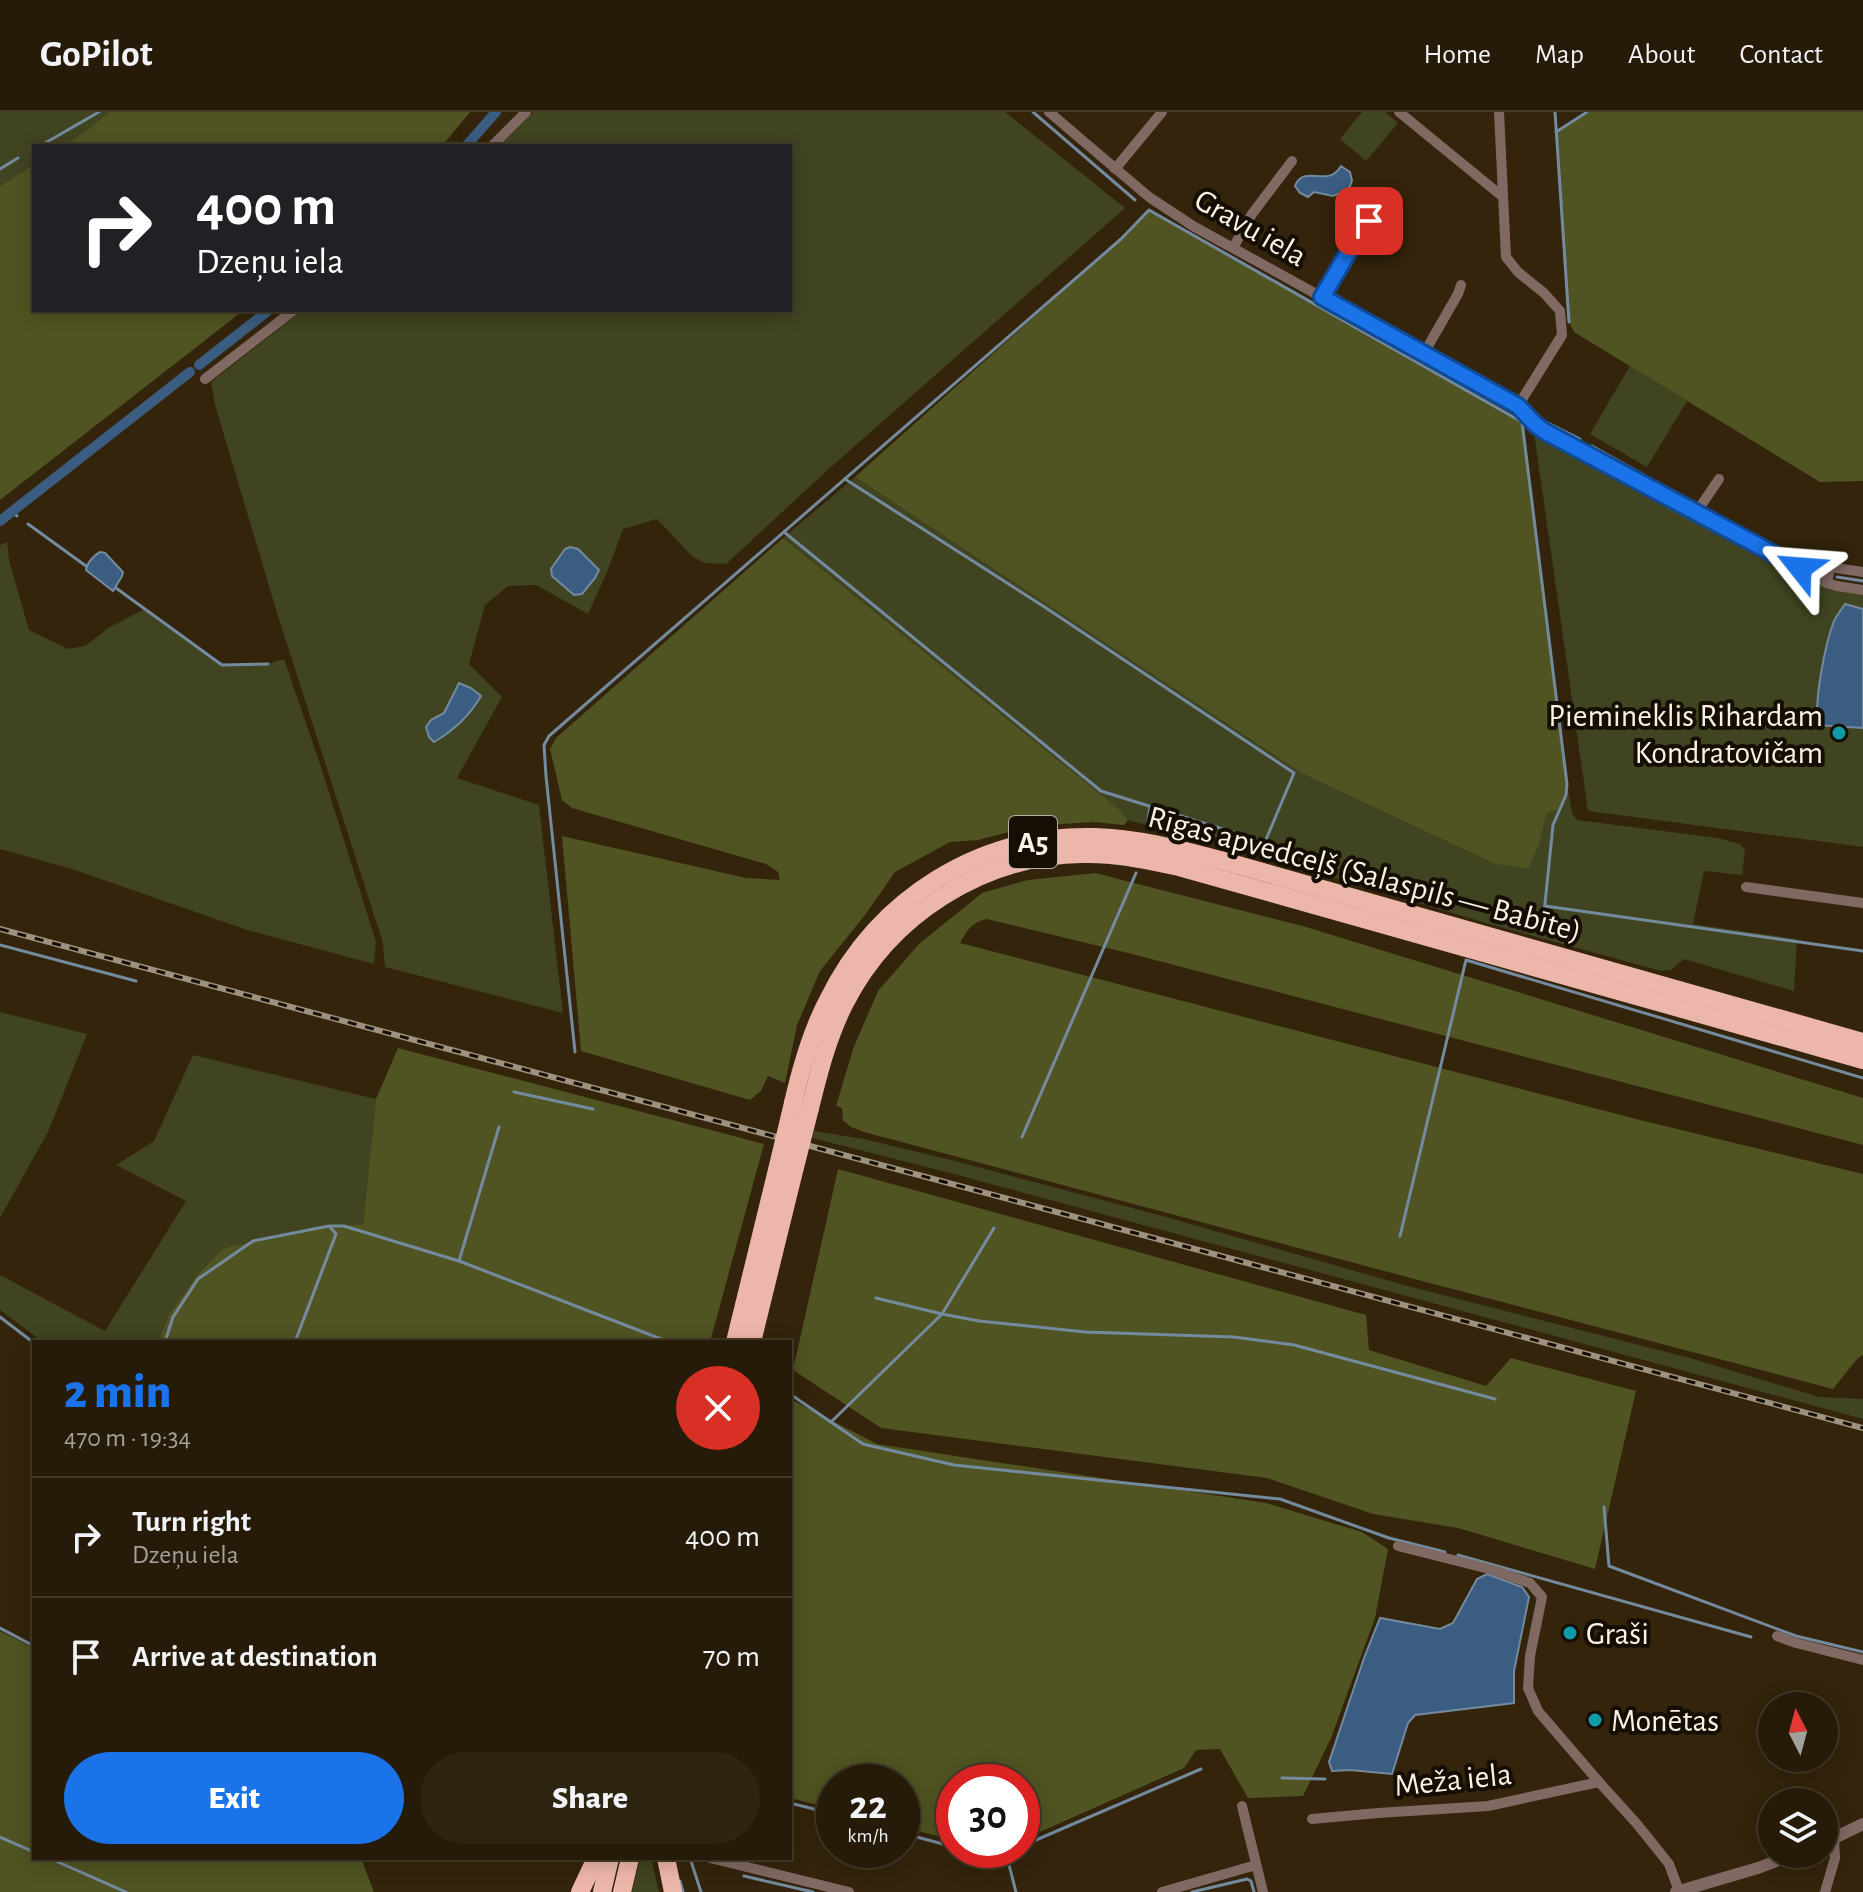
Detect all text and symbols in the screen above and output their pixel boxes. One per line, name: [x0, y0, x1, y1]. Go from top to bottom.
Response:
text: GoPilot: [40, 36, 153, 74]
text: Home: [1424, 41, 1491, 69]
text: Map: [1535, 41, 1584, 69]
text: About: [1628, 41, 1696, 69]
text: Contact: [1740, 41, 1823, 69]
icon: right: [64, 176, 168, 280]
text: 400 m: [196, 179, 336, 235]
street label: Gravu iela: [1189, 183, 1312, 273]
pin: [1335, 187, 1403, 255]
icon: arrive: [1347, 199, 1391, 243]
text: Dzeņu iela: [196, 244, 344, 280]
position arrow: [1758, 526, 1842, 610]
place label: Piemineklis Rihardam Kondratovičam: [1548, 700, 1823, 769]
marker: Piemineklis Rihardam Kondratovičam: [1830, 724, 1848, 742]
street label: Rīgas apvedceļš (Salaspils — Babīte): [1144, 801, 1585, 949]
road number: A5: [1009, 816, 1057, 868]
button: close: [676, 1366, 760, 1450]
text: 2 min: [64, 1369, 172, 1417]
text: 470 m · 19:34: [64, 1425, 191, 1451]
text: Turn right: [132, 1507, 251, 1537]
icon: right: [64, 1515, 108, 1559]
text: 400 m: [685, 1522, 760, 1552]
text: Dzeņu iela: [132, 1542, 239, 1568]
place label: Graši: [1586, 1618, 1649, 1650]
marker: Graši: [1561, 1624, 1579, 1642]
icon: arrive: [64, 1635, 108, 1679]
text: Arrive at destination: [132, 1642, 378, 1672]
text: 70 m: [703, 1642, 760, 1672]
north arrow: [1758, 1692, 1838, 1772]
map controls: [1758, 1692, 1838, 1868]
place label: Monētas: [1611, 1705, 1719, 1737]
marker: Monētas: [1586, 1711, 1604, 1729]
button: Exit: [64, 1752, 404, 1844]
button: Share: [420, 1752, 760, 1844]
street label: Meža iela: [1393, 1758, 1513, 1802]
speed limit sign: 30: [936, 1764, 1040, 1868]
text: 22: [849, 1786, 887, 1826]
button: layers: [1758, 1788, 1838, 1868]
text: km/h: [847, 1826, 889, 1846]

